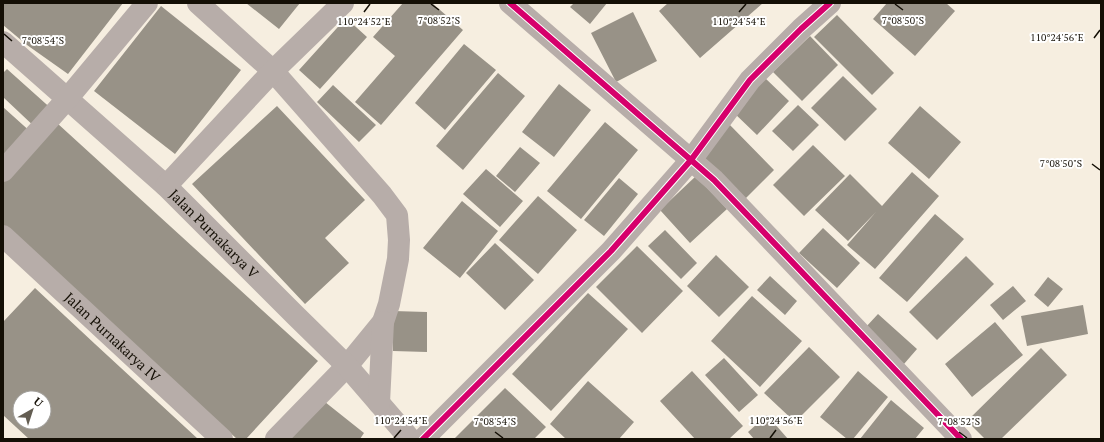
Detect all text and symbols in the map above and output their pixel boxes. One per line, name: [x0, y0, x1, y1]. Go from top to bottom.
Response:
text: 7°08'52"S: [418, 14, 460, 27]
text: 7°08'50"S: [882, 14, 924, 27]
text: 110°24'52"E: [337, 15, 391, 28]
text: 110°24'54"E: [712, 15, 766, 28]
text: 110°24'56"E: [1030, 31, 1084, 44]
text: 7°08'54"S: [22, 34, 64, 47]
text: 7°08'50"S: [1040, 157, 1082, 170]
street label: Jalan Purnakarya V: [165, 185, 263, 282]
street label: Jalan Purnakarya IV: [61, 288, 165, 386]
north arrow: [12, 390, 52, 430]
text: U: [31, 394, 46, 410]
text: 110°24'54"E: [374, 414, 428, 427]
text: 110°24'56"E: [749, 414, 803, 427]
text: 7°08'54"S: [474, 415, 516, 428]
text: 7°08'52"S: [938, 415, 980, 428]

